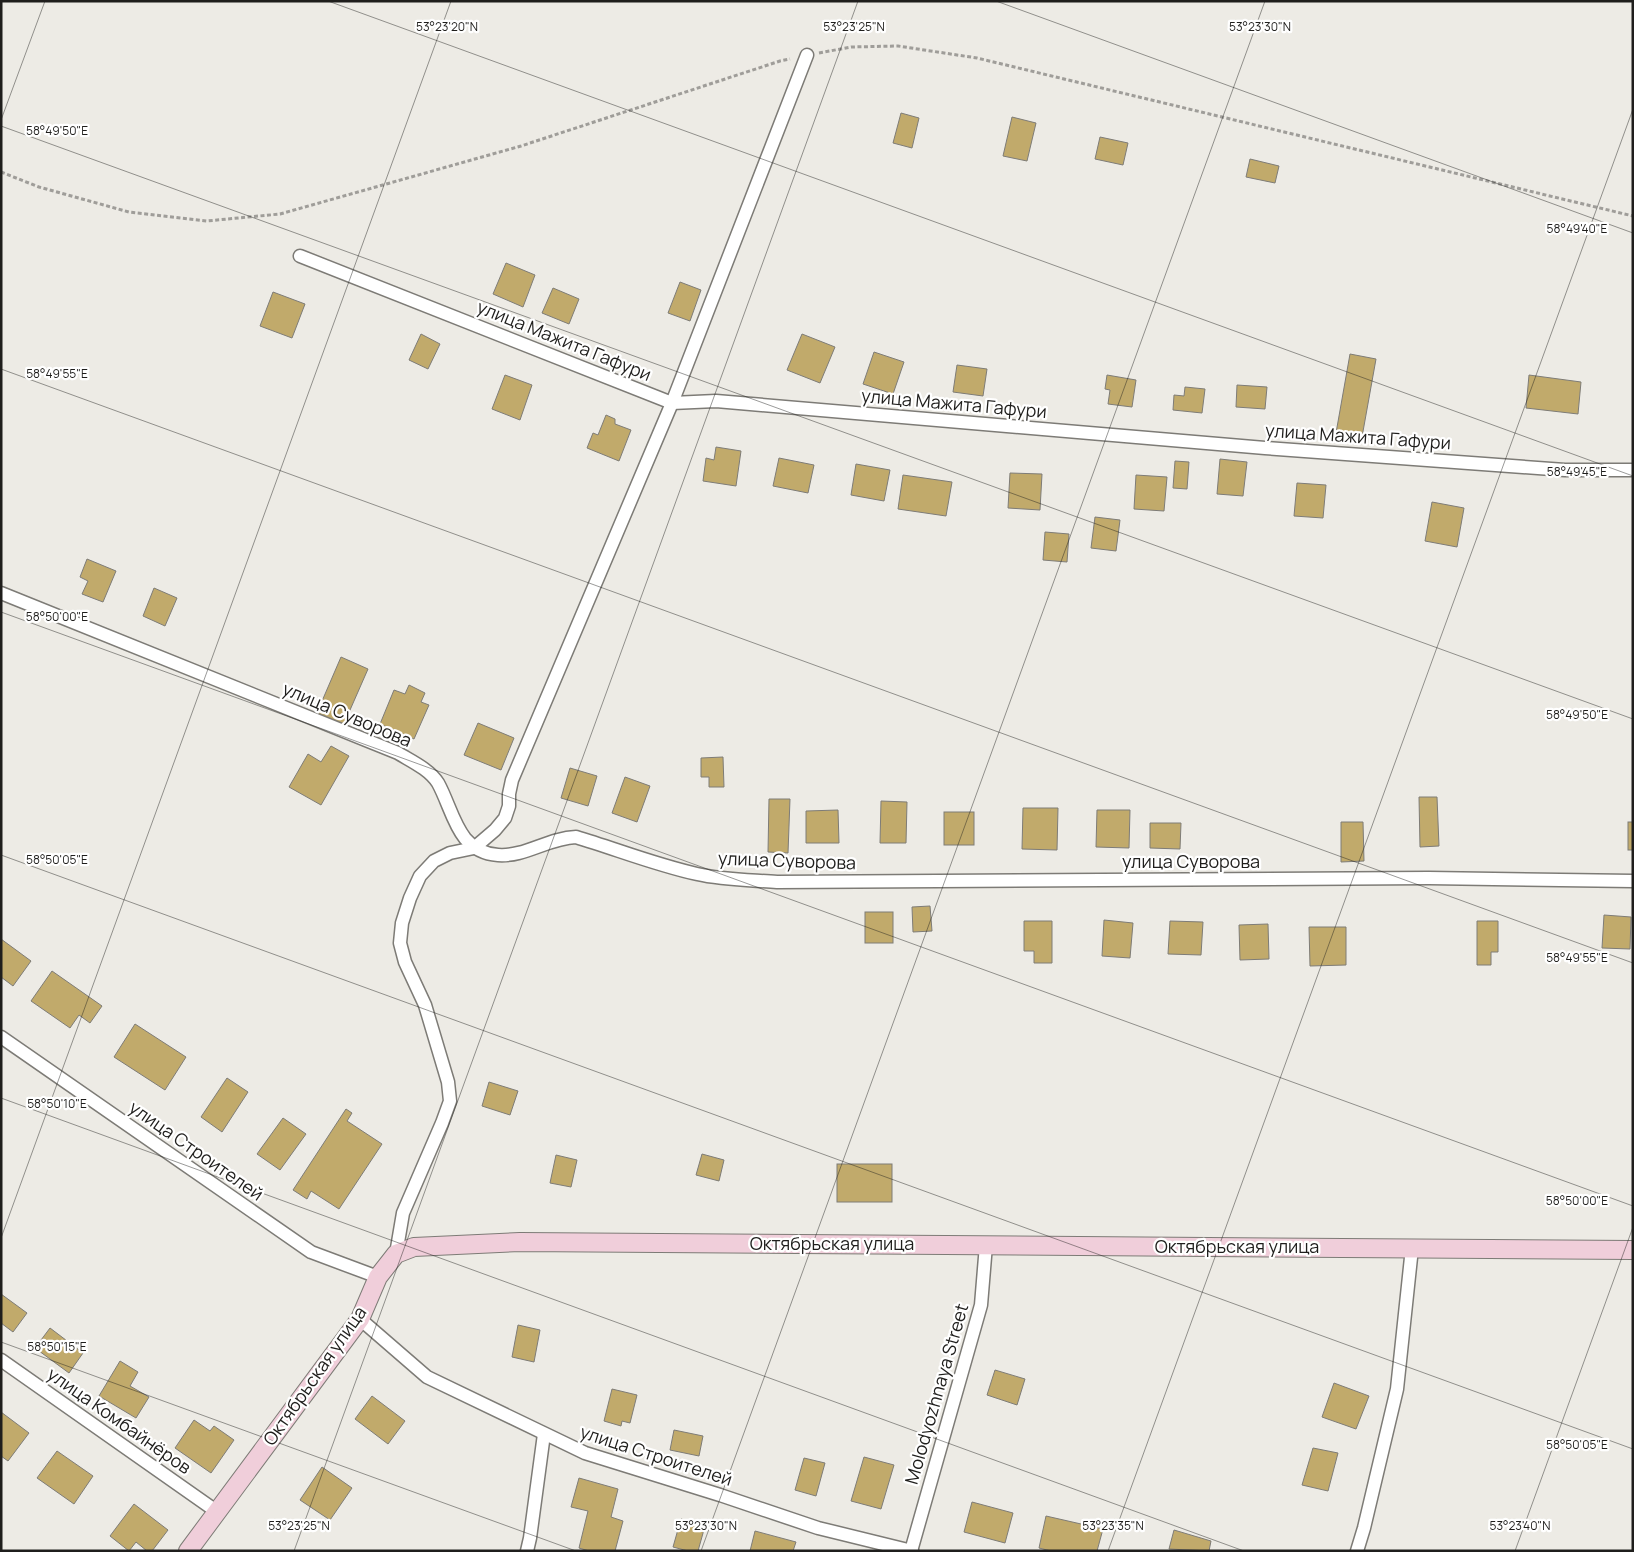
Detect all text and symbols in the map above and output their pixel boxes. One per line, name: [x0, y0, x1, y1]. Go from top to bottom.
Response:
text: 53°23'20"N: [416, 18, 478, 35]
text: 53°23'25"N: [823, 18, 885, 35]
text: 53°23'30"N: [1229, 18, 1291, 35]
text: 58°49'50"E: [26, 122, 88, 139]
text: 58°49'40"E: [1547, 220, 1608, 237]
street label: улица Мажита Гафури: [474, 294, 655, 386]
text: 58°49'55"E: [26, 365, 88, 382]
street label: улица Мажита Гафури: [860, 383, 1048, 423]
street label: улица Мажита Гафури: [1264, 418, 1452, 454]
text: 58°49'45"E: [1547, 463, 1607, 480]
text: 58°50'00"E: [26, 608, 88, 625]
street label: улица Суворова: [279, 676, 416, 752]
text: 58°49'50"E: [1546, 706, 1608, 723]
street label: улица Суворова: [718, 846, 856, 874]
street label: улица Суворова: [1122, 849, 1260, 873]
text: 58°50'05"E: [26, 851, 88, 868]
text: 58°49'55"E: [1546, 949, 1608, 966]
text: 58°50'10"E: [27, 1095, 87, 1112]
street label: улица Строителей: [125, 1095, 268, 1206]
text: 58°50'00"E: [1546, 1192, 1608, 1209]
street label: Октябрьская улица: [750, 1231, 914, 1255]
street label: Октябрьская улица: [1155, 1234, 1319, 1258]
street label: Октябрьская улица: [257, 1301, 371, 1450]
street label: Molodyozhnaya Street: [899, 1301, 973, 1487]
text: 58°50'15"E: [27, 1338, 87, 1355]
street label: улица Комбайнёров: [43, 1361, 197, 1479]
street label: улица Строителей: [577, 1419, 736, 1491]
text: 58°50'05"E: [1546, 1436, 1608, 1453]
text: 53°23'25"N: [268, 1517, 330, 1534]
text: 53°23'30"N: [675, 1517, 737, 1534]
text: 53°23'35"N: [1082, 1517, 1144, 1534]
text: 53°23'40"N: [1490, 1517, 1550, 1534]

